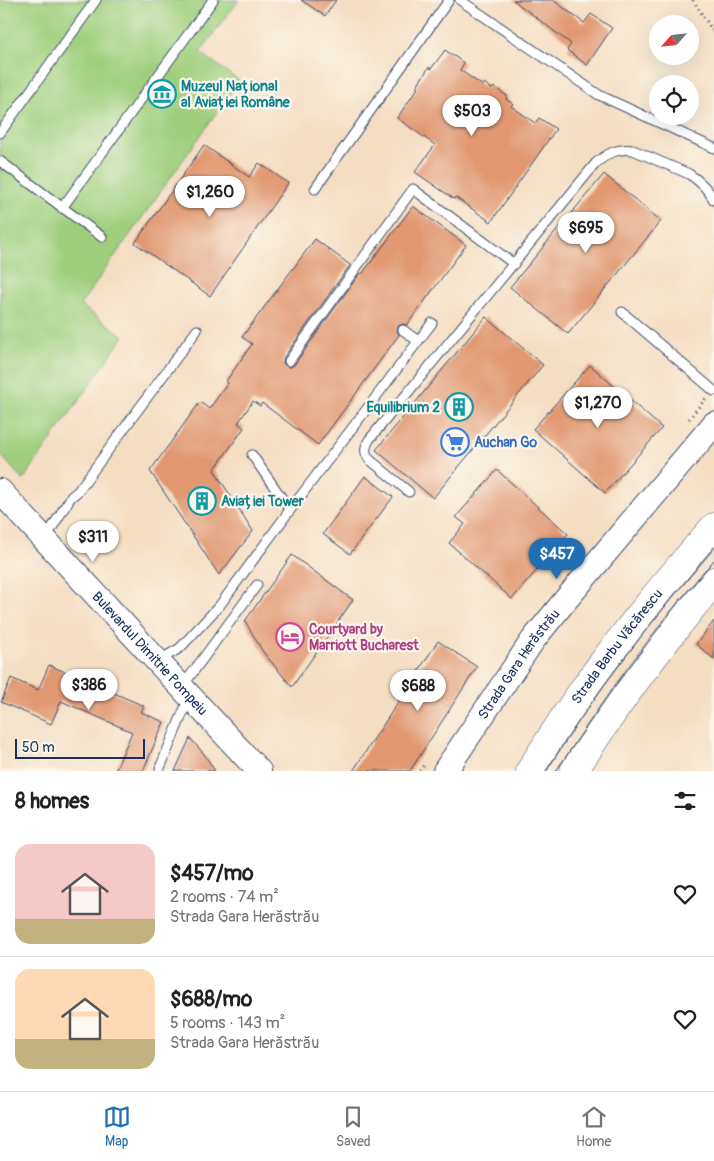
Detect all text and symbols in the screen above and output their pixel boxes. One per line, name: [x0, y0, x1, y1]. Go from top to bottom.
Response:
north arrow: [649, 15, 699, 65]
map controls: [649, 15, 699, 125]
button: locate: [649, 75, 699, 125]
place label: Muzeul Național al Aviației Române: [181, 78, 291, 111]
museum icon: Muzeul Național al Aviației Române: [147, 79, 177, 109]
pin: $503: [442, 94, 502, 137]
text: $503: [453, 101, 491, 121]
pin: $1,260: [169, 176, 251, 218]
text: $1,260: [186, 182, 234, 202]
pin: $695: [556, 212, 616, 254]
text: $695: [569, 218, 603, 238]
pin: $1,270: [557, 386, 639, 429]
building icon: Equilibrium 2: [444, 392, 474, 422]
text: $1,270: [574, 393, 622, 413]
place label: Equilibrium 2: [367, 399, 440, 416]
supermarket icon: Auchan Go: [440, 427, 470, 457]
place label: Auchan Go: [474, 434, 538, 451]
building icon: Aviației Tower: [187, 486, 217, 516]
place label: Aviației Tower: [221, 493, 305, 510]
pin: $311: [63, 520, 123, 563]
text: $311: [78, 527, 108, 547]
pin: $457: [527, 538, 587, 580]
text: $457: [539, 544, 575, 564]
street label: Strada Barbu Văcărescu: [568, 586, 666, 707]
street label: Bulevardul Dimitrie Pompeiu: [88, 588, 211, 719]
street label: Strada Gara Herăstrău: [474, 606, 564, 722]
place label: Courtyard by Marriott Bucharest: [309, 621, 419, 654]
hotel icon: Courtyard by Marriott Bucharest: [275, 622, 305, 652]
pin: $386: [59, 668, 119, 711]
pin: $688: [388, 670, 448, 712]
text: $386: [72, 675, 106, 695]
text: $688: [401, 676, 435, 696]
scale bar: [15, 736, 145, 759]
text: 50 m: [22, 739, 55, 756]
icon: filters: [671, 787, 699, 815]
text: 8 homes: [15, 788, 89, 815]
text: $457/mo: [170, 860, 254, 887]
icon: home: [55, 864, 115, 924]
icon: heart: [671, 880, 699, 908]
text: 2 rooms · 74 m²: [170, 887, 279, 907]
text: Strada Gara Herăstrău: [170, 907, 319, 927]
text: $688/mo: [170, 986, 252, 1013]
icon: home: [55, 989, 115, 1049]
icon: heart: [671, 1005, 699, 1033]
text: 5 rooms · 143 m²: [170, 1013, 285, 1033]
text: Strada Gara Herăstrău: [170, 1033, 319, 1053]
tab: Map: [103, 1103, 131, 1150]
tab: Saved: [336, 1103, 371, 1150]
tab: Home: [576, 1103, 611, 1150]

